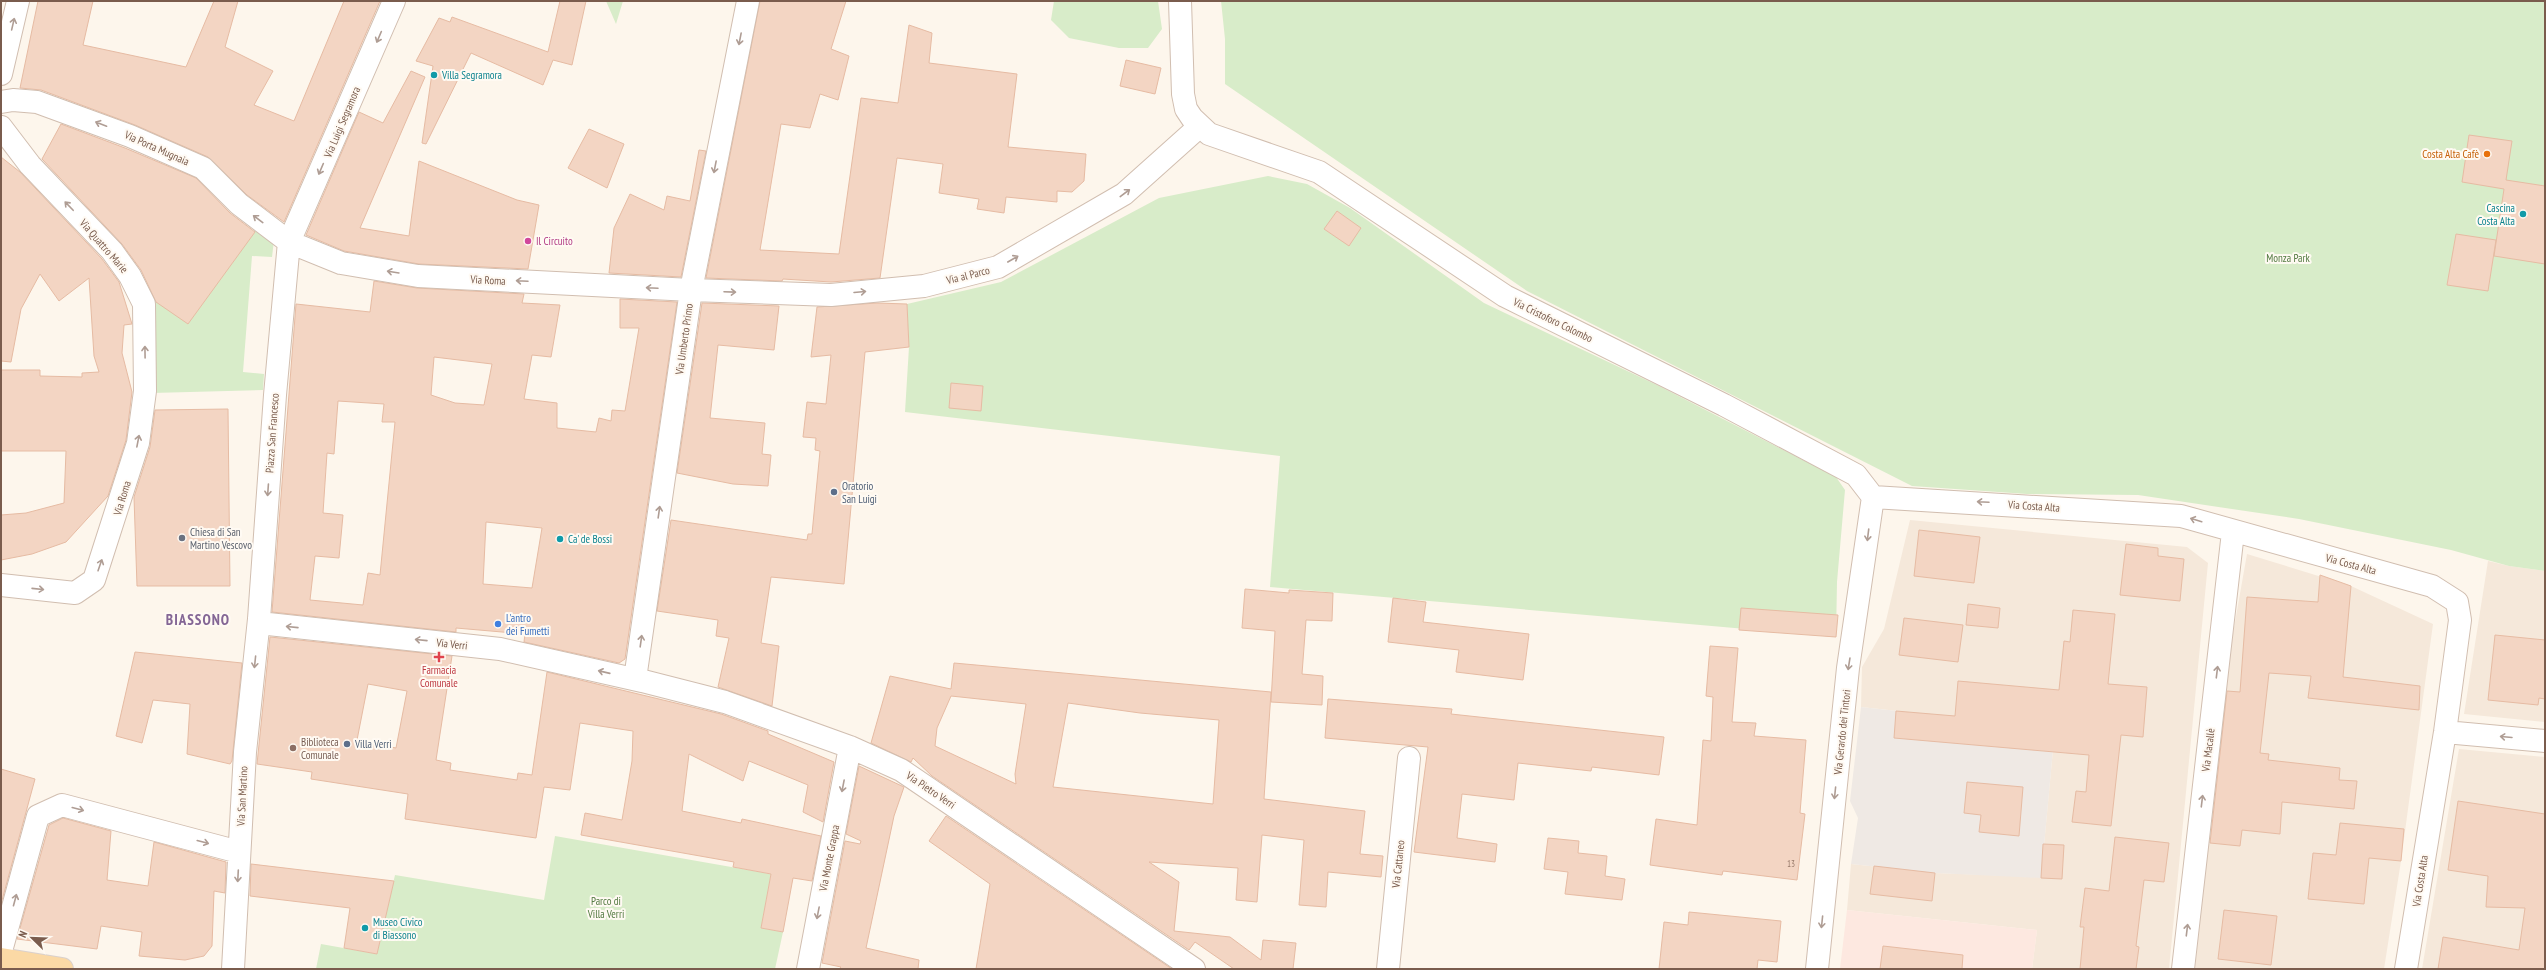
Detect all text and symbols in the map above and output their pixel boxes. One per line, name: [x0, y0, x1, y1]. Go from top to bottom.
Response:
one-way arrow: [9, 18, 17, 31]
one-way arrow: [374, 30, 382, 42]
one-way arrow: [736, 32, 744, 45]
place label: Villa Segramora: [441, 68, 502, 82]
marker: Villa Segramora: [429, 70, 439, 80]
street label: Via Luigi Segramora: [320, 84, 363, 161]
one-way arrow: [96, 120, 108, 128]
street label: Via Porta Mugnaia: [122, 127, 191, 168]
place label: Costa Alta Cafè: [2422, 147, 2479, 161]
marker: Costa Alta Cafè: [2482, 149, 2492, 159]
one-way arrow: [711, 160, 719, 173]
one-way arrow: [317, 162, 324, 174]
one-way arrow: [1119, 189, 1130, 197]
one-way arrow: [64, 201, 74, 211]
place label: Cascina Costa Alta: [2477, 201, 2515, 228]
marker: Cascina Costa Alta: [2518, 209, 2528, 219]
one-way arrow: [253, 214, 264, 223]
street label: Via Quattro Marie: [76, 215, 132, 276]
place label: Il Circuito: [536, 234, 573, 248]
marker: Il Circuito: [523, 236, 533, 246]
park label: Monza Park: [2266, 251, 2311, 265]
one-way arrow: [1007, 254, 1019, 262]
street label: Via al Parco: [944, 263, 991, 287]
one-way arrow: [387, 268, 400, 276]
street label: Via Roma: [469, 272, 506, 288]
one-way arrow: [516, 278, 529, 285]
one-way arrow: [646, 285, 659, 292]
one-way arrow: [723, 288, 736, 296]
one-way arrow: [853, 289, 866, 296]
street label: Via Cristoforo Colombo: [1510, 294, 1595, 345]
street label: Via Umberto Primo: [672, 302, 696, 376]
one-way arrow: [141, 346, 149, 359]
street label: Piazza San Francesco: [262, 392, 282, 473]
one-way arrow: [134, 435, 142, 448]
street label: Via Roma: [110, 479, 134, 518]
place label: Oratorio San Luigi: [842, 479, 877, 506]
one-way arrow: [265, 483, 272, 496]
marker: Oratorio San Luigi: [829, 487, 839, 497]
street label: Via Costa Alta: [2007, 497, 2060, 515]
one-way arrow: [1977, 499, 1990, 506]
one-way arrow: [655, 506, 663, 519]
one-way arrow: [2190, 516, 2203, 523]
place label: Chiesa di San Martino Vescovo: [190, 525, 252, 552]
one-way arrow: [1864, 528, 1872, 541]
place label: Ca' de Bossi: [568, 532, 612, 546]
marker: Chiesa di San Martino Vescovo: [177, 533, 187, 543]
marker: Ca' de Bossi: [555, 534, 565, 544]
street label: Via Costa Alta: [2323, 550, 2378, 578]
one-way arrow: [96, 560, 104, 572]
one-way arrow: [31, 585, 44, 593]
district label: BIASSONO: [166, 610, 230, 629]
place label: L'antro dei Fumetti: [506, 611, 549, 638]
marker: L'antro dei Fumetti: [493, 619, 503, 629]
one-way arrow: [286, 623, 299, 631]
one-way arrow: [637, 634, 645, 647]
street label: Via Verri: [435, 635, 468, 653]
one-way arrow: [415, 637, 428, 644]
marker: Farmacia Comunale: [434, 652, 444, 662]
one-way arrow: [251, 655, 258, 668]
one-way arrow: [1845, 657, 1853, 670]
place label: Farmacia Comunale: [420, 663, 458, 690]
one-way arrow: [2213, 666, 2221, 679]
one-way arrow: [598, 668, 611, 676]
street label: Via Gerardo dei Tintori: [1830, 689, 1853, 776]
street label: Via Macallè: [2198, 727, 2218, 773]
one-way arrow: [2500, 734, 2513, 741]
place label: Biblioteca Comunale: [301, 735, 339, 762]
place label: Villa Verri: [354, 737, 392, 751]
marker: Villa Verri: [342, 739, 352, 749]
marker: Biblioteca Comunale: [288, 743, 298, 753]
street label: Via San Martino: [233, 765, 251, 827]
street label: Via Pietro Verri: [903, 768, 958, 812]
one-way arrow: [839, 779, 847, 792]
one-way arrow: [1832, 786, 1839, 799]
one-way arrow: [2198, 795, 2206, 808]
one-way arrow: [71, 806, 84, 813]
street label: Via Monte Grappa: [816, 824, 842, 893]
one-way arrow: [196, 839, 209, 847]
street label: Via Cattaneo: [1388, 839, 1407, 890]
street label: Via Costa Alta: [2409, 854, 2431, 909]
house number: 13: [1787, 858, 1795, 869]
one-way arrow: [234, 869, 241, 882]
one-way arrow: [12, 894, 19, 907]
park label: Parco di Villa Verri: [587, 894, 624, 921]
one-way arrow: [814, 907, 822, 920]
place label: Museo Civico di Biassono: [373, 915, 423, 942]
one-way arrow: [1818, 915, 1825, 928]
north arrow: [12, 918, 52, 958]
marker: Museo Civico di Biassono: [360, 923, 370, 933]
one-way arrow: [2183, 924, 2191, 937]
text: N: [15, 929, 30, 940]

